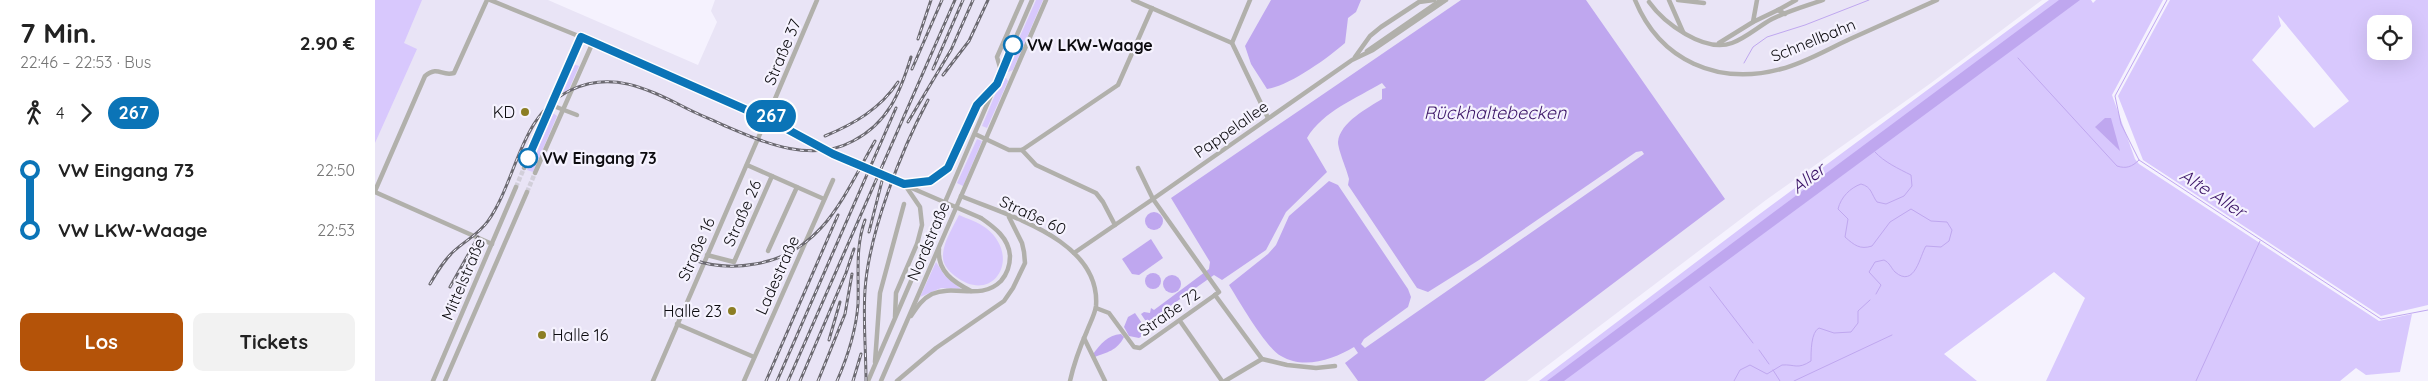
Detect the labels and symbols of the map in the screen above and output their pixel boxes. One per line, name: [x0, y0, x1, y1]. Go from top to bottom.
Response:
street label: Schnellbahn: [1768, 14, 1858, 66]
street label: Straße 37: [759, 16, 805, 88]
marker: VW LKW-Waage: [1003, 35, 1023, 55]
place label: VW LKW-Waage: [1027, 35, 1153, 55]
street label: Pappelallee: [1190, 96, 1272, 162]
line badge: 267: [742, 100, 800, 132]
water label: Rückhaltebecken: [1424, 101, 1567, 124]
place label: KD: [493, 102, 515, 122]
marker: KD: [519, 106, 531, 118]
marker: VW Eingang 73: [518, 148, 538, 168]
place label: VW Eingang 73: [542, 148, 657, 168]
water label: Aller: [1786, 156, 1831, 198]
water label: Alte Aller: [2176, 163, 2252, 224]
street label: Straße 26: [718, 176, 766, 249]
street label: Straße 60: [996, 191, 1070, 239]
street label: Nordstraße: [902, 198, 954, 284]
street label: Straße 16: [673, 214, 719, 284]
street label: Ladestraße: [751, 232, 803, 318]
street label: Mittelstraße: [437, 235, 489, 323]
street label: Straße 72: [1134, 284, 1204, 340]
place label: Halle 23: [663, 301, 722, 321]
marker: Halle 23: [726, 305, 738, 317]
place label: Halle 16: [552, 325, 609, 345]
marker: Halle 16: [536, 329, 548, 341]

